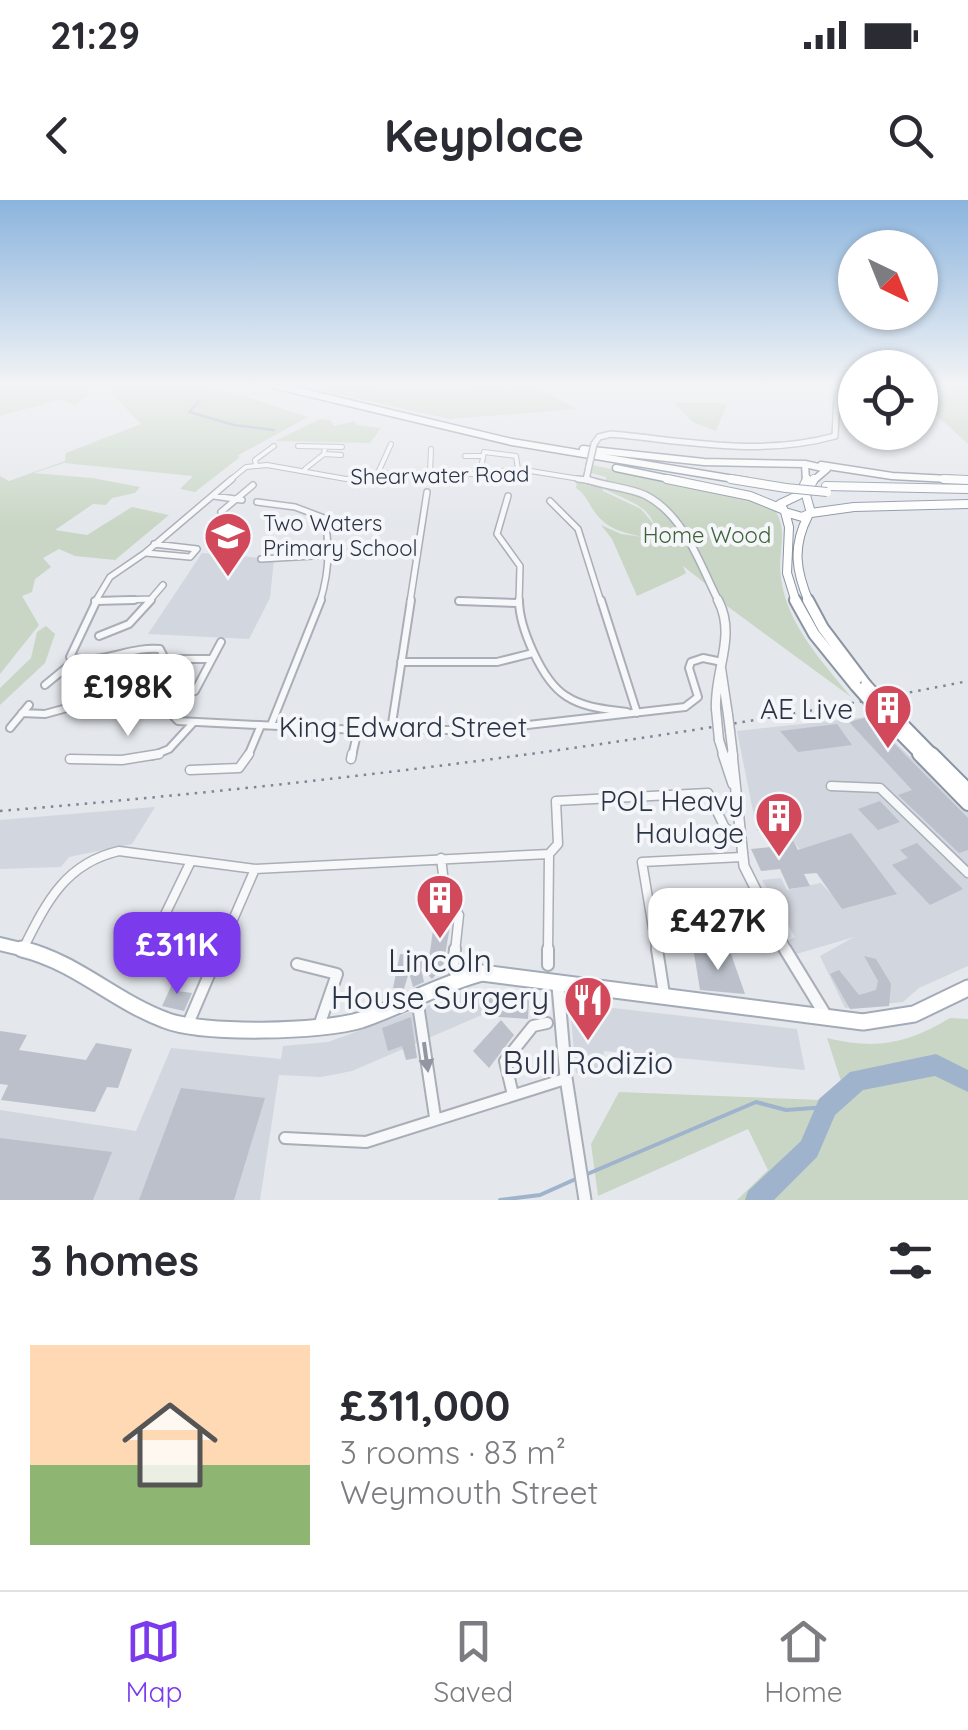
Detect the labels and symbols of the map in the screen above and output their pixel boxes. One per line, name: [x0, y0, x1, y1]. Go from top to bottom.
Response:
north arrow: [838, 230, 938, 330]
street label: Shearwater Road: [350, 459, 530, 491]
place label: Two Waters Primary School: [263, 509, 418, 562]
school or university icon: Two Waters Primary School: [202, 510, 254, 578]
park label: Home Wood: [643, 521, 771, 549]
pin: £198K: [58, 654, 198, 739]
building icon: AE Live: [862, 682, 914, 750]
place label: AE Live: [760, 691, 853, 726]
street label: King Edward Street: [279, 709, 527, 744]
place label: POL Heavy Haulage: [600, 783, 744, 850]
building icon: POL Heavy Haulage: [753, 790, 805, 858]
building icon: Lincoln House Surgery: [414, 872, 466, 940]
pin: £427K: [648, 888, 788, 973]
pin: £311K: [107, 912, 247, 997]
place label: Lincoln House Surgery: [331, 940, 549, 1017]
restaurant icon: Bull Rodizio: [562, 974, 614, 1042]
one-way arrow: [419, 1041, 434, 1073]
place label: Bull Rodizio: [503, 1042, 673, 1082]

